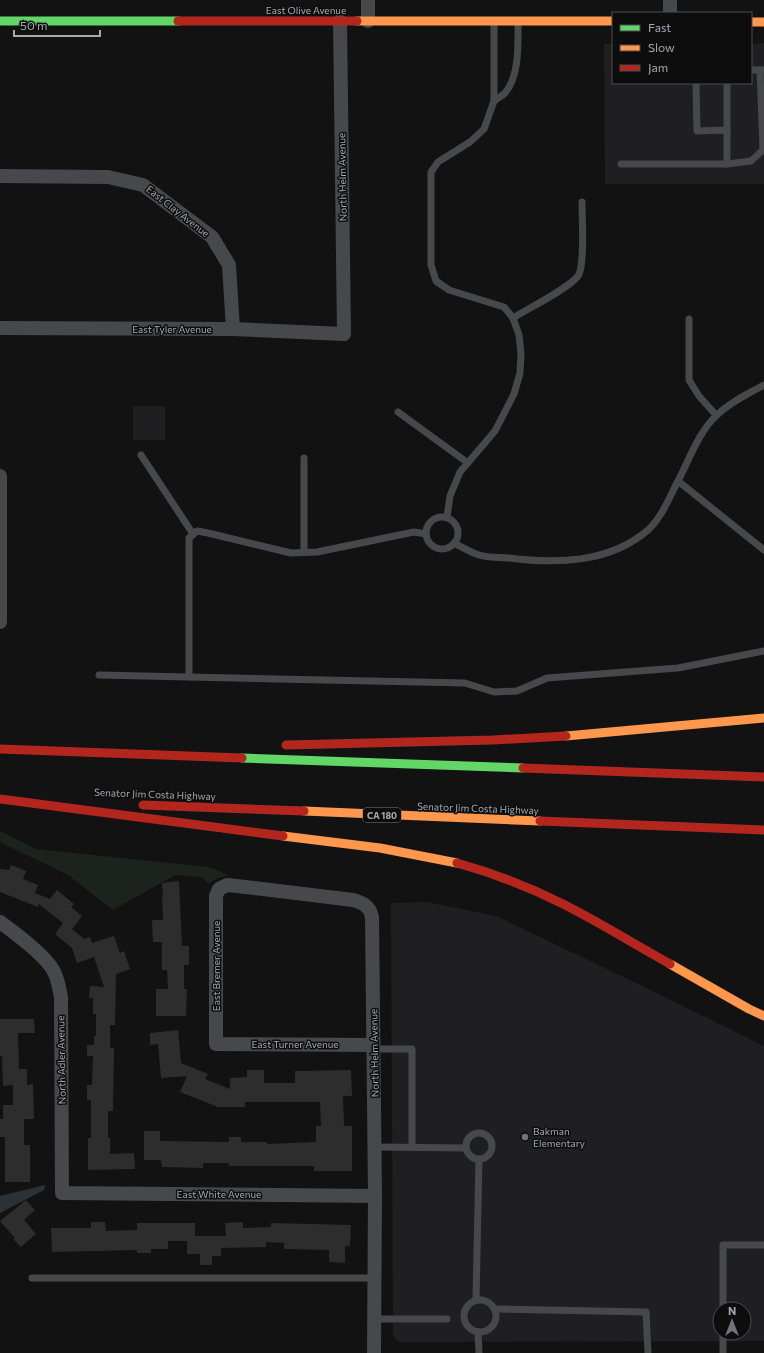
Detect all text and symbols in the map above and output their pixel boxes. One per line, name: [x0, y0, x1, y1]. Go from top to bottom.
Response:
street label: East Olive Avenue: [266, 4, 346, 16]
scale bar: [14, 12, 100, 38]
legend: [612, 12, 752, 84]
text: 50 m: [20, 18, 48, 32]
text: Fast: [648, 20, 671, 34]
text: Slow: [648, 40, 675, 54]
text: Jam: [648, 60, 668, 75]
street label: North Helm Avenue: [335, 133, 349, 221]
street label: East Clay Avenue: [144, 183, 212, 239]
street label: East Tyler Avenue: [132, 323, 212, 335]
street label: Senator Jim Costa Highway: [94, 786, 216, 802]
street label: Senator Jim Costa Highway: [417, 800, 539, 816]
road number: CA 180: [363, 808, 401, 822]
street label: East Bremer Avenue: [210, 921, 222, 1011]
street label: North Helm Avenue: [367, 1009, 381, 1097]
street label: North Adler Avenue: [54, 1016, 68, 1104]
street label: East Turner Avenue: [251, 1038, 339, 1050]
place label: Bakman Elementary: [533, 1125, 585, 1149]
marker: Bakman Elementary: [520, 1132, 530, 1142]
street label: East White Avenue: [177, 1188, 261, 1200]
north arrow: [712, 1301, 752, 1341]
text: N: [728, 1304, 736, 1317]

